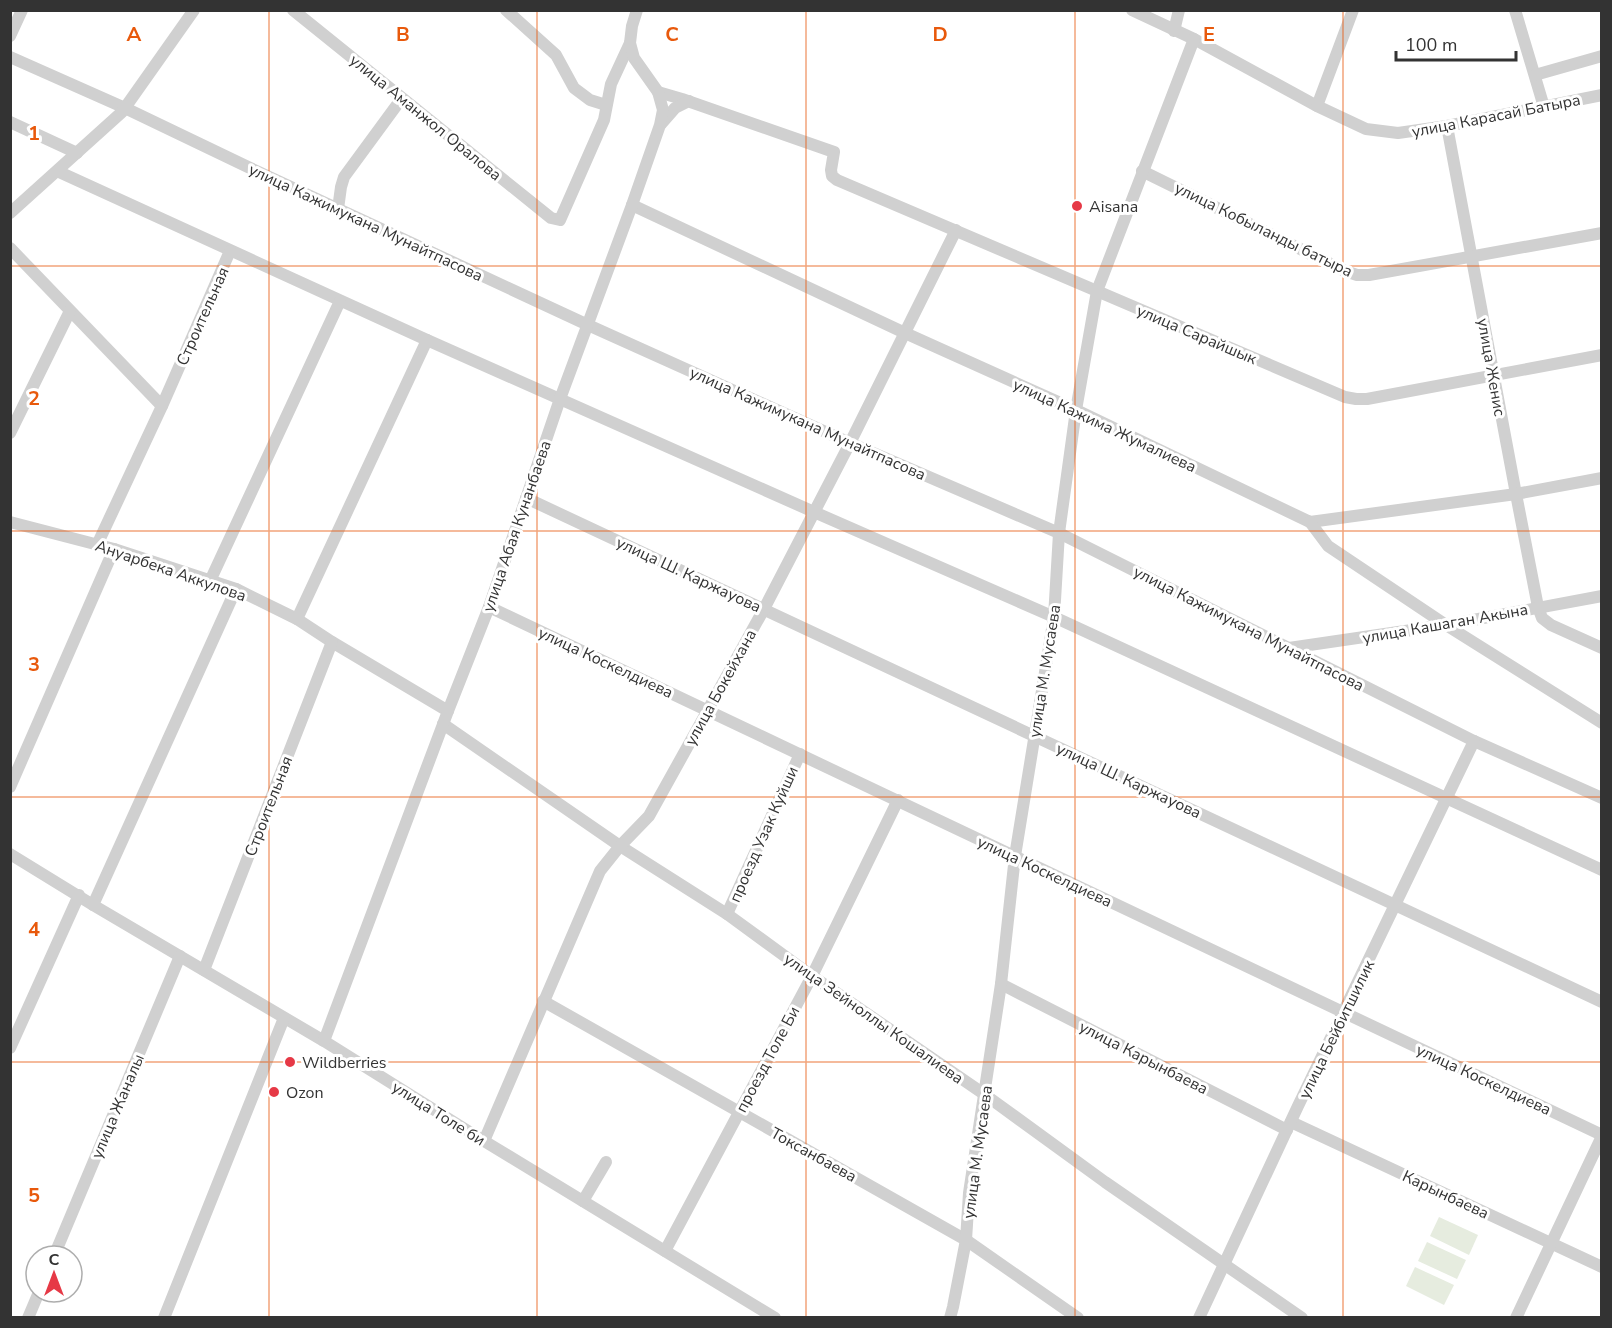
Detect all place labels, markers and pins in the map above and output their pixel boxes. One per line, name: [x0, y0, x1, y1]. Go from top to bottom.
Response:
place label: Aisana: [1089, 196, 1138, 218]
marker: Aisana: [1070, 199, 1084, 213]
place label: Wildberries: [302, 1052, 387, 1074]
marker: Wildberries: [283, 1055, 297, 1069]
place label: Ozon: [286, 1082, 324, 1104]
marker: Ozon: [267, 1085, 281, 1099]

